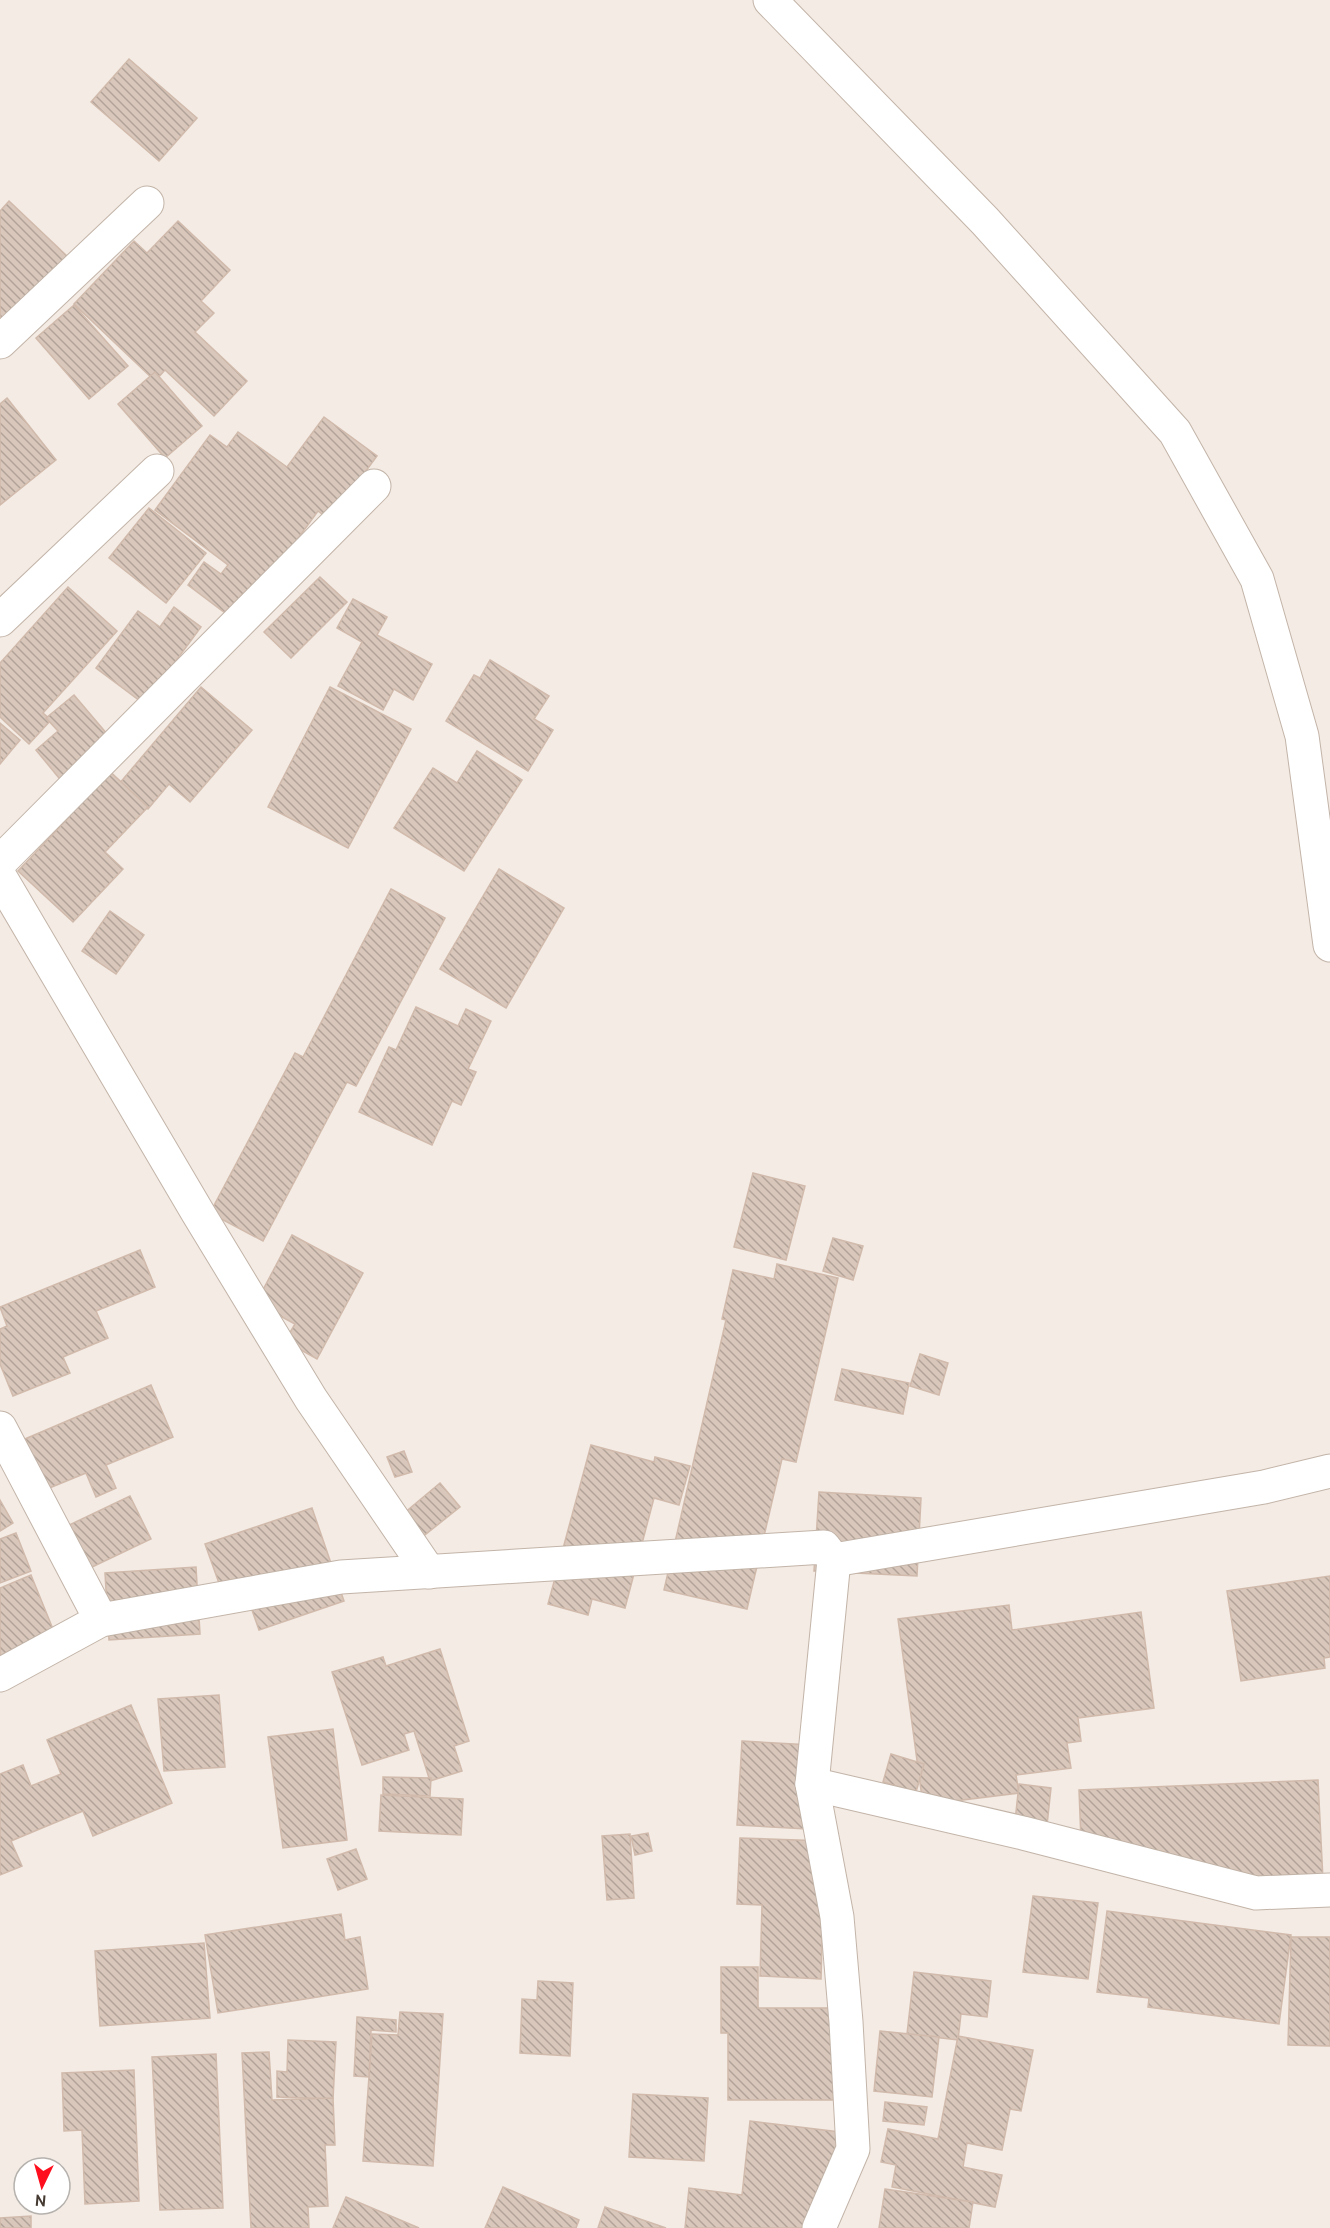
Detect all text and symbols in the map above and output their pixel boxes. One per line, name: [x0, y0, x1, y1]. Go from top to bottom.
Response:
north arrow: [12, 2156, 72, 2216]
text: N: [34, 2190, 47, 2210]

